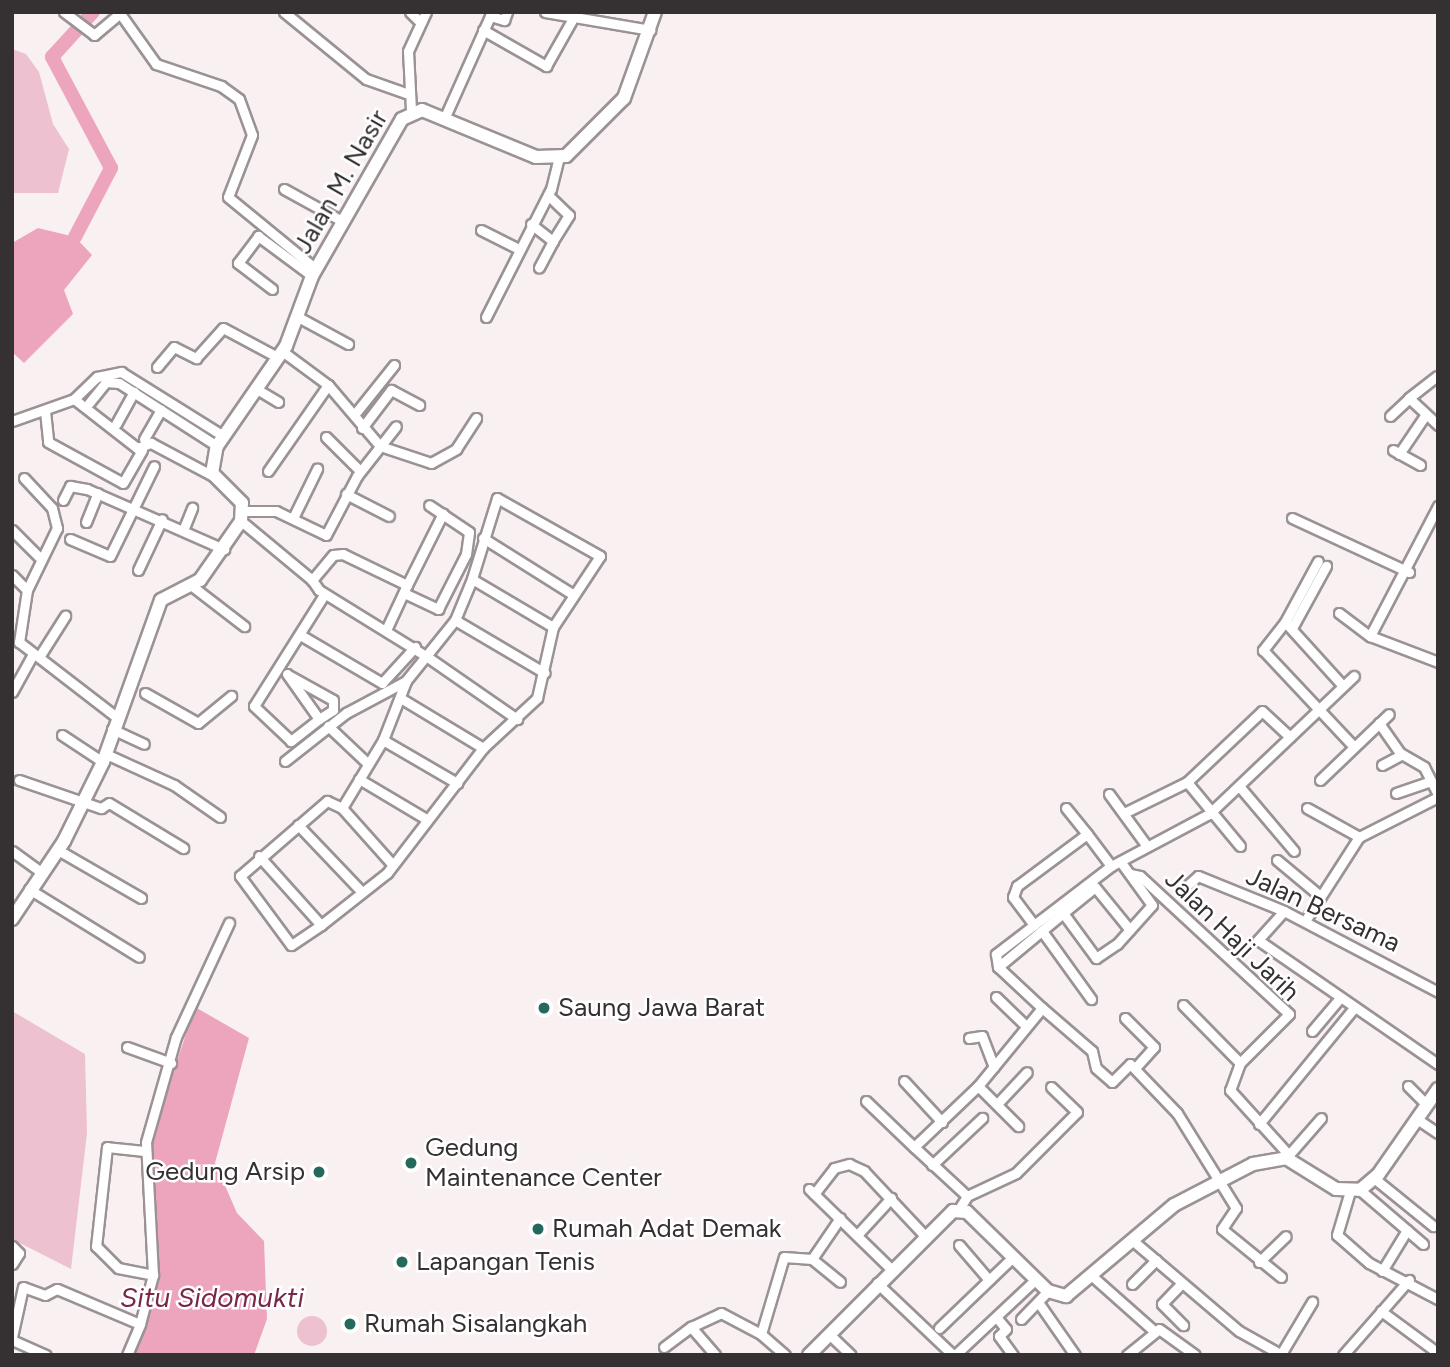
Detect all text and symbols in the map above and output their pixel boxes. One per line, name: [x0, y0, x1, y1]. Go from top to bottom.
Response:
street label: Jalan M. Nasir: [287, 105, 395, 259]
street label: Jalan Bersama: [1241, 861, 1405, 959]
street label: Jalan Haji Jarih: [1158, 864, 1306, 1008]
place label: Saung Jawa Barat: [558, 992, 765, 1024]
marker: Saung Jawa Barat: [536, 1000, 552, 1016]
place label: Gedung Maintenance Center: [425, 1132, 662, 1194]
marker: Gedung Maintenance Center: [403, 1155, 419, 1171]
place label: Gedung Arsip: [145, 1156, 305, 1188]
marker: Gedung Arsip: [311, 1164, 327, 1180]
place label: Rumah Adat Demak: [552, 1213, 781, 1245]
marker: Rumah Adat Demak: [530, 1221, 546, 1237]
place label: Lapangan Tenis: [416, 1246, 595, 1278]
marker: Lapangan Tenis: [394, 1254, 410, 1270]
water label: Situ Sidomukti: [120, 1280, 304, 1314]
place label: Rumah Sisalangkah: [364, 1308, 587, 1340]
marker: Rumah Sisalangkah: [342, 1316, 358, 1332]

